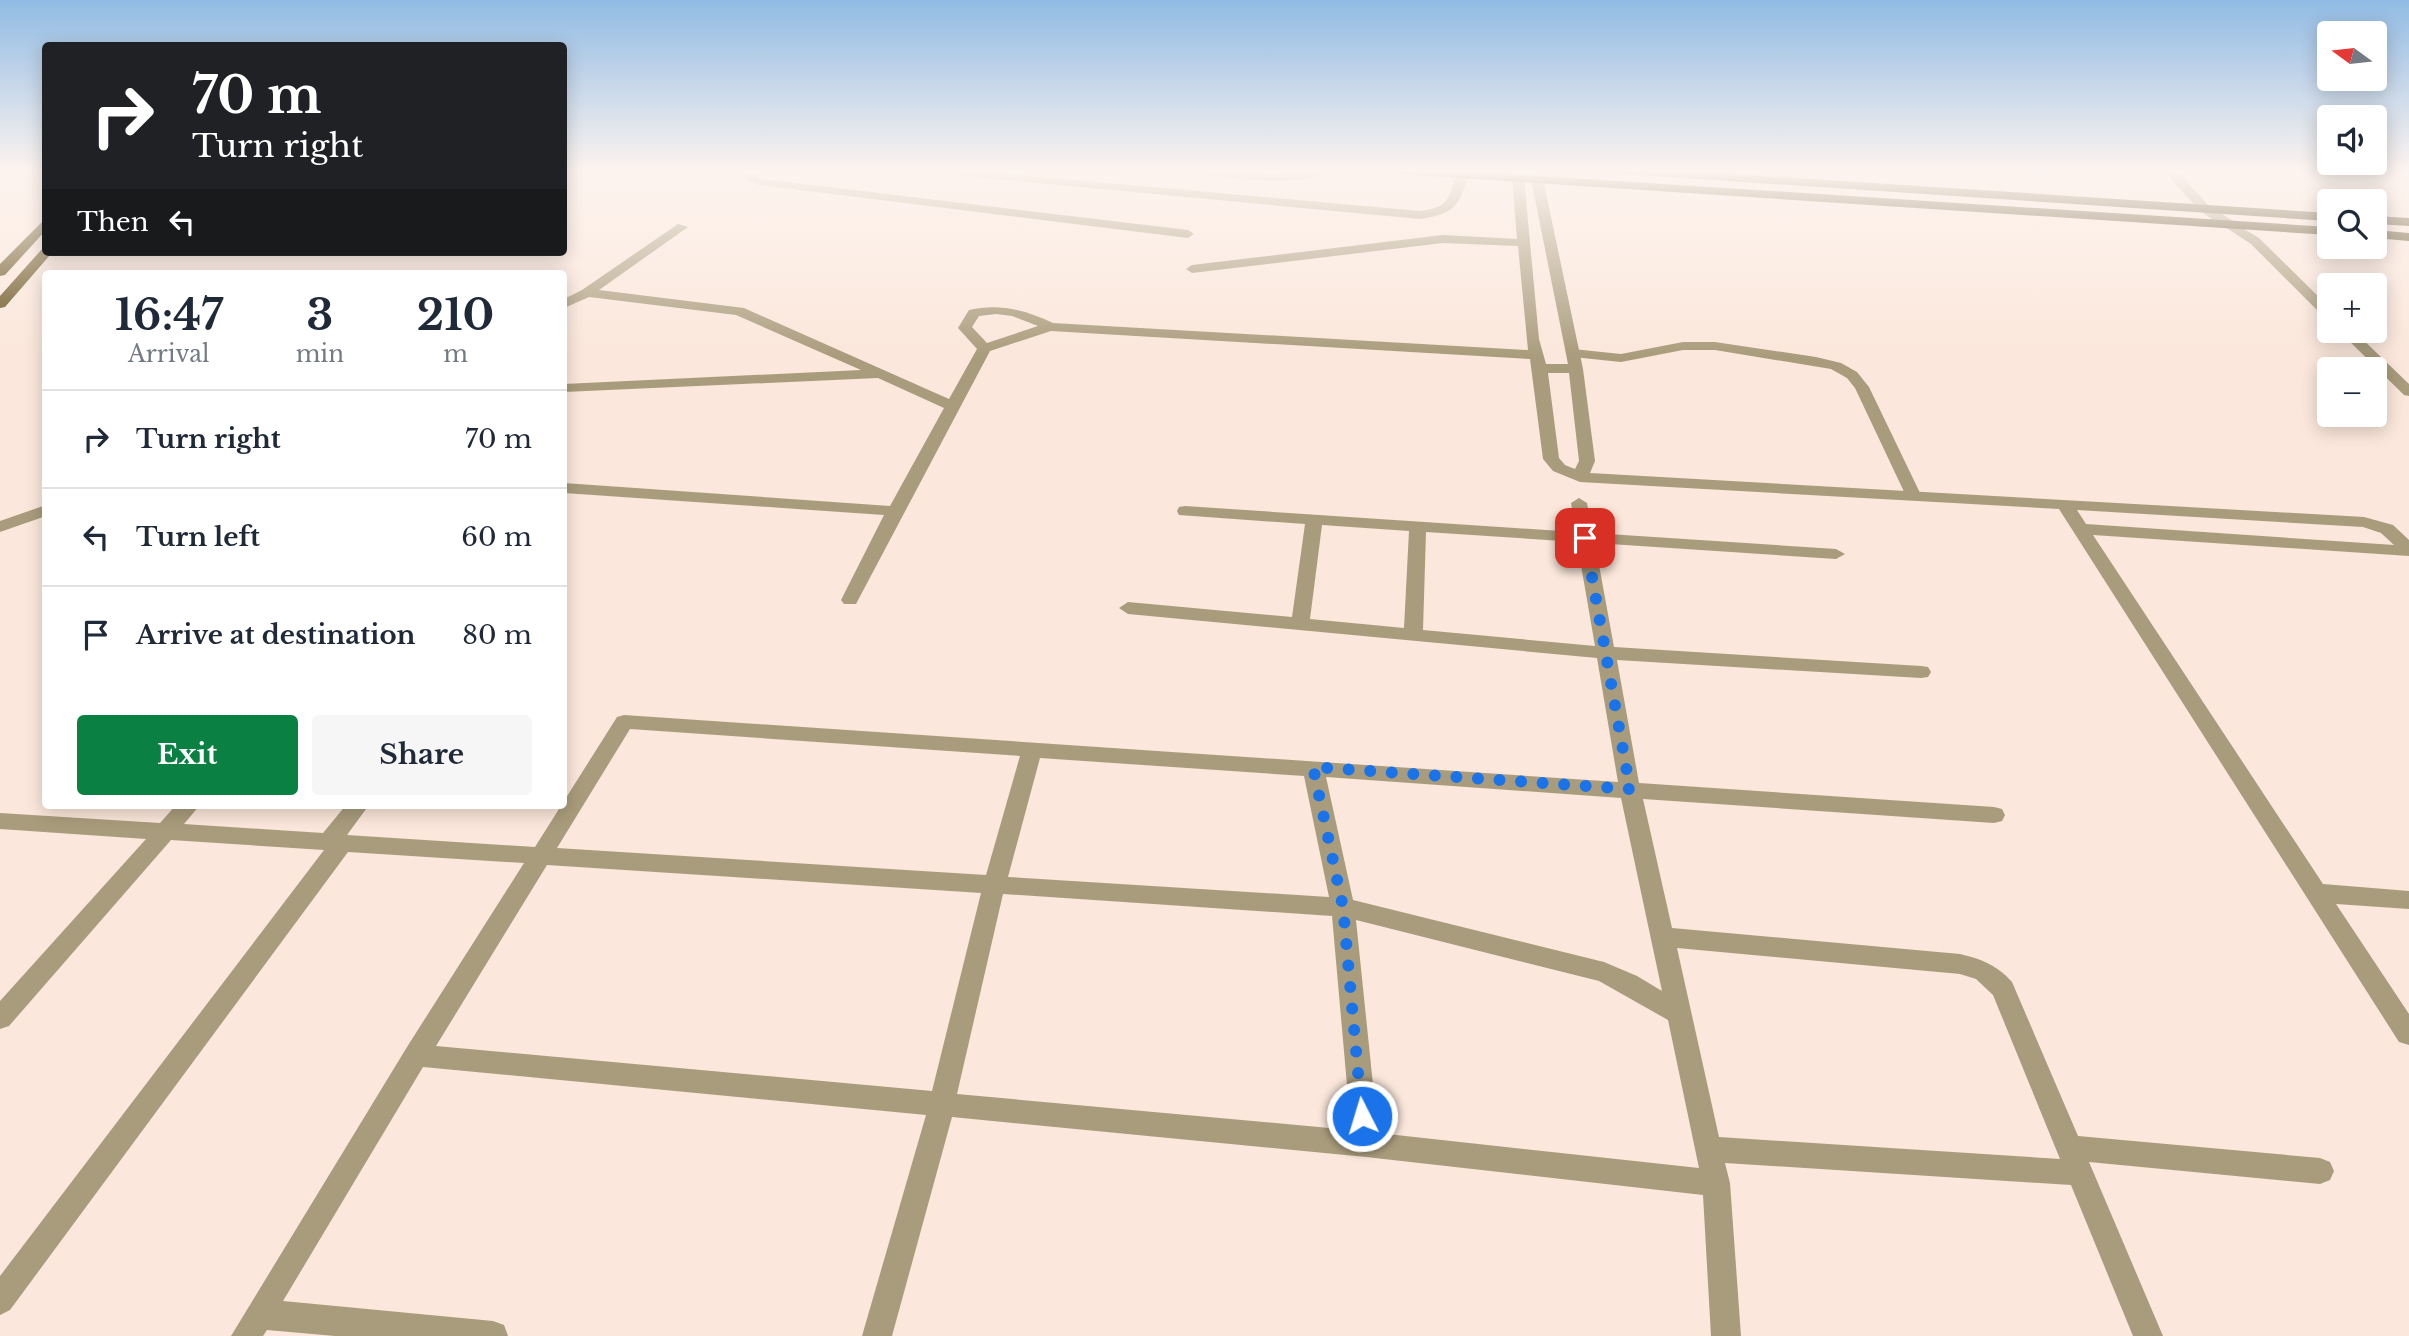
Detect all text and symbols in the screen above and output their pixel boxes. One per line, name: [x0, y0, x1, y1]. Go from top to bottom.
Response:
north arrow: [2317, 21, 2387, 91]
map controls: [2317, 21, 2387, 427]
text: 70 m: [192, 65, 322, 126]
icon: right: [77, 70, 168, 161]
button: sound: [2317, 105, 2387, 175]
text: Turn right: [192, 126, 363, 166]
button: search: [2317, 189, 2387, 259]
icon: left: [163, 203, 201, 241]
text: Then: [77, 206, 149, 238]
button: +: [2317, 273, 2387, 343]
text: 16:47: [115, 289, 223, 341]
text: 3: [306, 289, 333, 341]
text: 210: [417, 289, 494, 341]
text: Arrival: [128, 340, 210, 368]
text: min: [296, 340, 344, 368]
text: m: [443, 340, 468, 368]
button: −: [2317, 357, 2387, 427]
icon: right: [77, 420, 115, 458]
text: Turn right: [136, 423, 281, 455]
text: 70 m: [465, 423, 532, 455]
pin: [1555, 508, 1615, 568]
icon: left: [77, 518, 115, 556]
icon: arrive: [1566, 519, 1604, 557]
text: Turn left: [136, 521, 260, 553]
text: 60 m: [461, 521, 532, 553]
icon: arrive: [77, 616, 115, 654]
text: Arrive at destination: [136, 619, 416, 651]
text: 80 m: [462, 619, 532, 651]
button: Exit: [77, 715, 298, 795]
button: Share: [312, 715, 532, 795]
position arrow: [1325, 1079, 1399, 1153]

